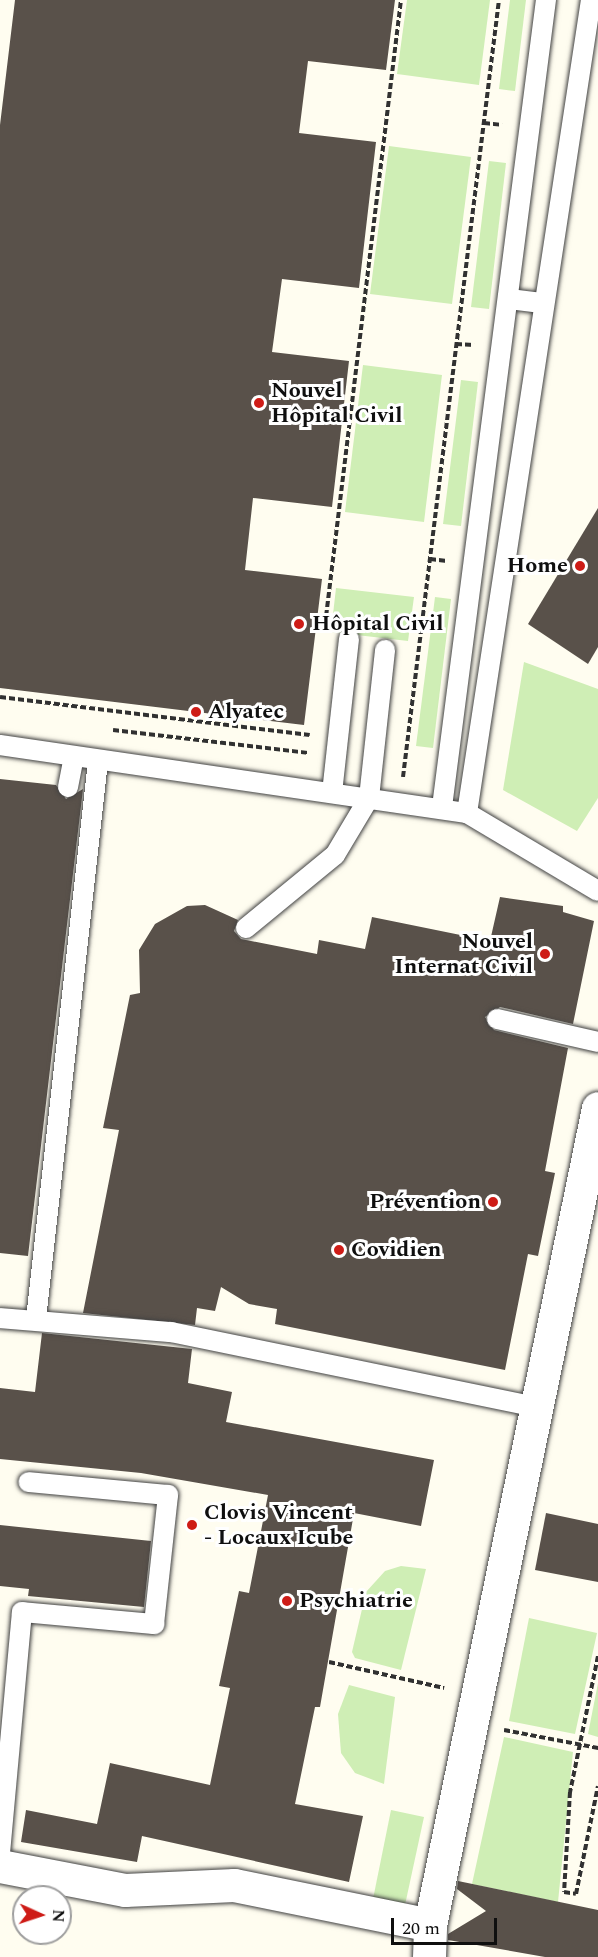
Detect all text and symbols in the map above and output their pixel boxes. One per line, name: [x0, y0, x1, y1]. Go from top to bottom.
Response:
place label: Nouvel Hôpital Civil: [271, 377, 402, 428]
marker: Nouvel Hôpital Civil: [252, 396, 266, 410]
place label: Home: [507, 553, 568, 579]
marker: Home: [573, 559, 587, 573]
place label: Hôpital Civil: [312, 611, 443, 637]
marker: Hôpital Civil: [290, 615, 308, 633]
place label: Alyatec: [208, 699, 284, 725]
marker: Alyatec: [189, 705, 203, 719]
place label: Nouvel Internat Civil: [395, 928, 533, 980]
marker: Nouvel Internat Civil: [538, 947, 552, 961]
place label: Prévention: [369, 1189, 481, 1215]
marker: Prévention: [486, 1195, 500, 1209]
place label: Covidien: [351, 1237, 441, 1263]
marker: Covidien: [332, 1243, 346, 1257]
place label: Clovis Vincent - Locaux Icube: [204, 1499, 354, 1550]
marker: Clovis Vincent - Locaux Icube: [185, 1518, 199, 1532]
place label: Psychiatrie: [299, 1588, 413, 1614]
marker: Psychiatrie: [280, 1594, 294, 1608]
north arrow: [12, 1885, 72, 1945]
scale bar: [394, 1906, 500, 1944]
text: N: [46, 1909, 70, 1923]
text: 20 m: [402, 1915, 440, 1942]

